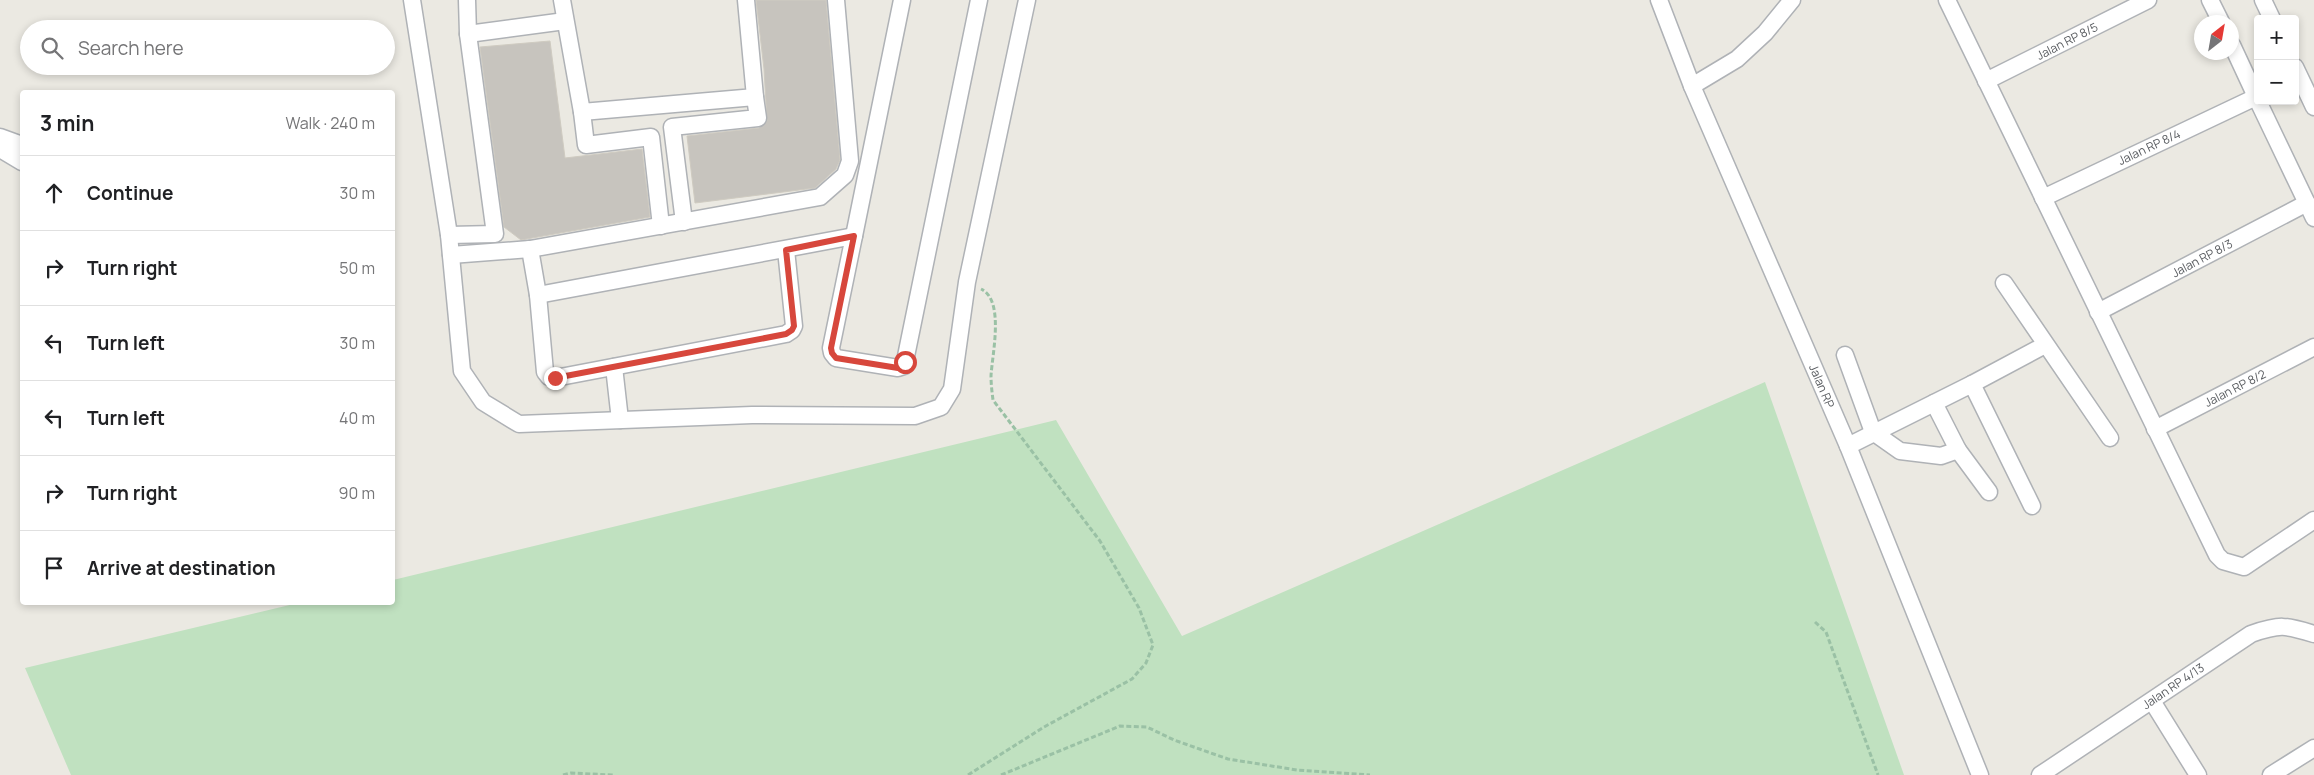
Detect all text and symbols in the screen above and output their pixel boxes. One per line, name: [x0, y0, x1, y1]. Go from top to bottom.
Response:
north arrow: [2194, 15, 2239, 60]
map controls: [2254, 15, 2299, 105]
button: +: [2254, 15, 2299, 60]
street label: Jalan RP 8/5: [2033, 18, 2101, 64]
search box: [20, 20, 395, 75]
icon: search: [38, 34, 66, 62]
text: Search here: [78, 35, 184, 61]
button: −: [2254, 60, 2299, 105]
text: 3 min: [40, 109, 94, 137]
text: Walk · 240 m: [285, 112, 375, 134]
street label: Jalan RP 8/4: [2115, 125, 2183, 169]
icon: ahead: [40, 179, 68, 207]
text: Continue: [87, 180, 173, 206]
text: 30 m: [340, 182, 375, 204]
street label: Jalan RP 8/3: [2169, 235, 2235, 281]
icon: right: [40, 254, 68, 282]
text: Turn right: [87, 255, 177, 281]
text: 50 m: [339, 257, 375, 279]
icon: left: [40, 329, 68, 357]
text: Turn left: [87, 330, 165, 356]
text: 30 m: [340, 332, 375, 354]
route start: [894, 351, 917, 374]
street label: Jalan RP: [1805, 361, 1839, 411]
street label: Jalan RP 8/2: [2201, 365, 2269, 411]
route end: [544, 367, 567, 390]
icon: left: [40, 404, 68, 432]
text: Turn left: [87, 405, 165, 431]
text: 40 m: [339, 407, 375, 429]
icon: right: [40, 479, 68, 507]
text: Turn right: [87, 480, 177, 506]
text: 90 m: [339, 482, 375, 504]
icon: arrive: [40, 554, 68, 582]
text: Arrive at destination: [87, 555, 276, 581]
street label: Jalan RP 4/13: [2139, 659, 2207, 713]

